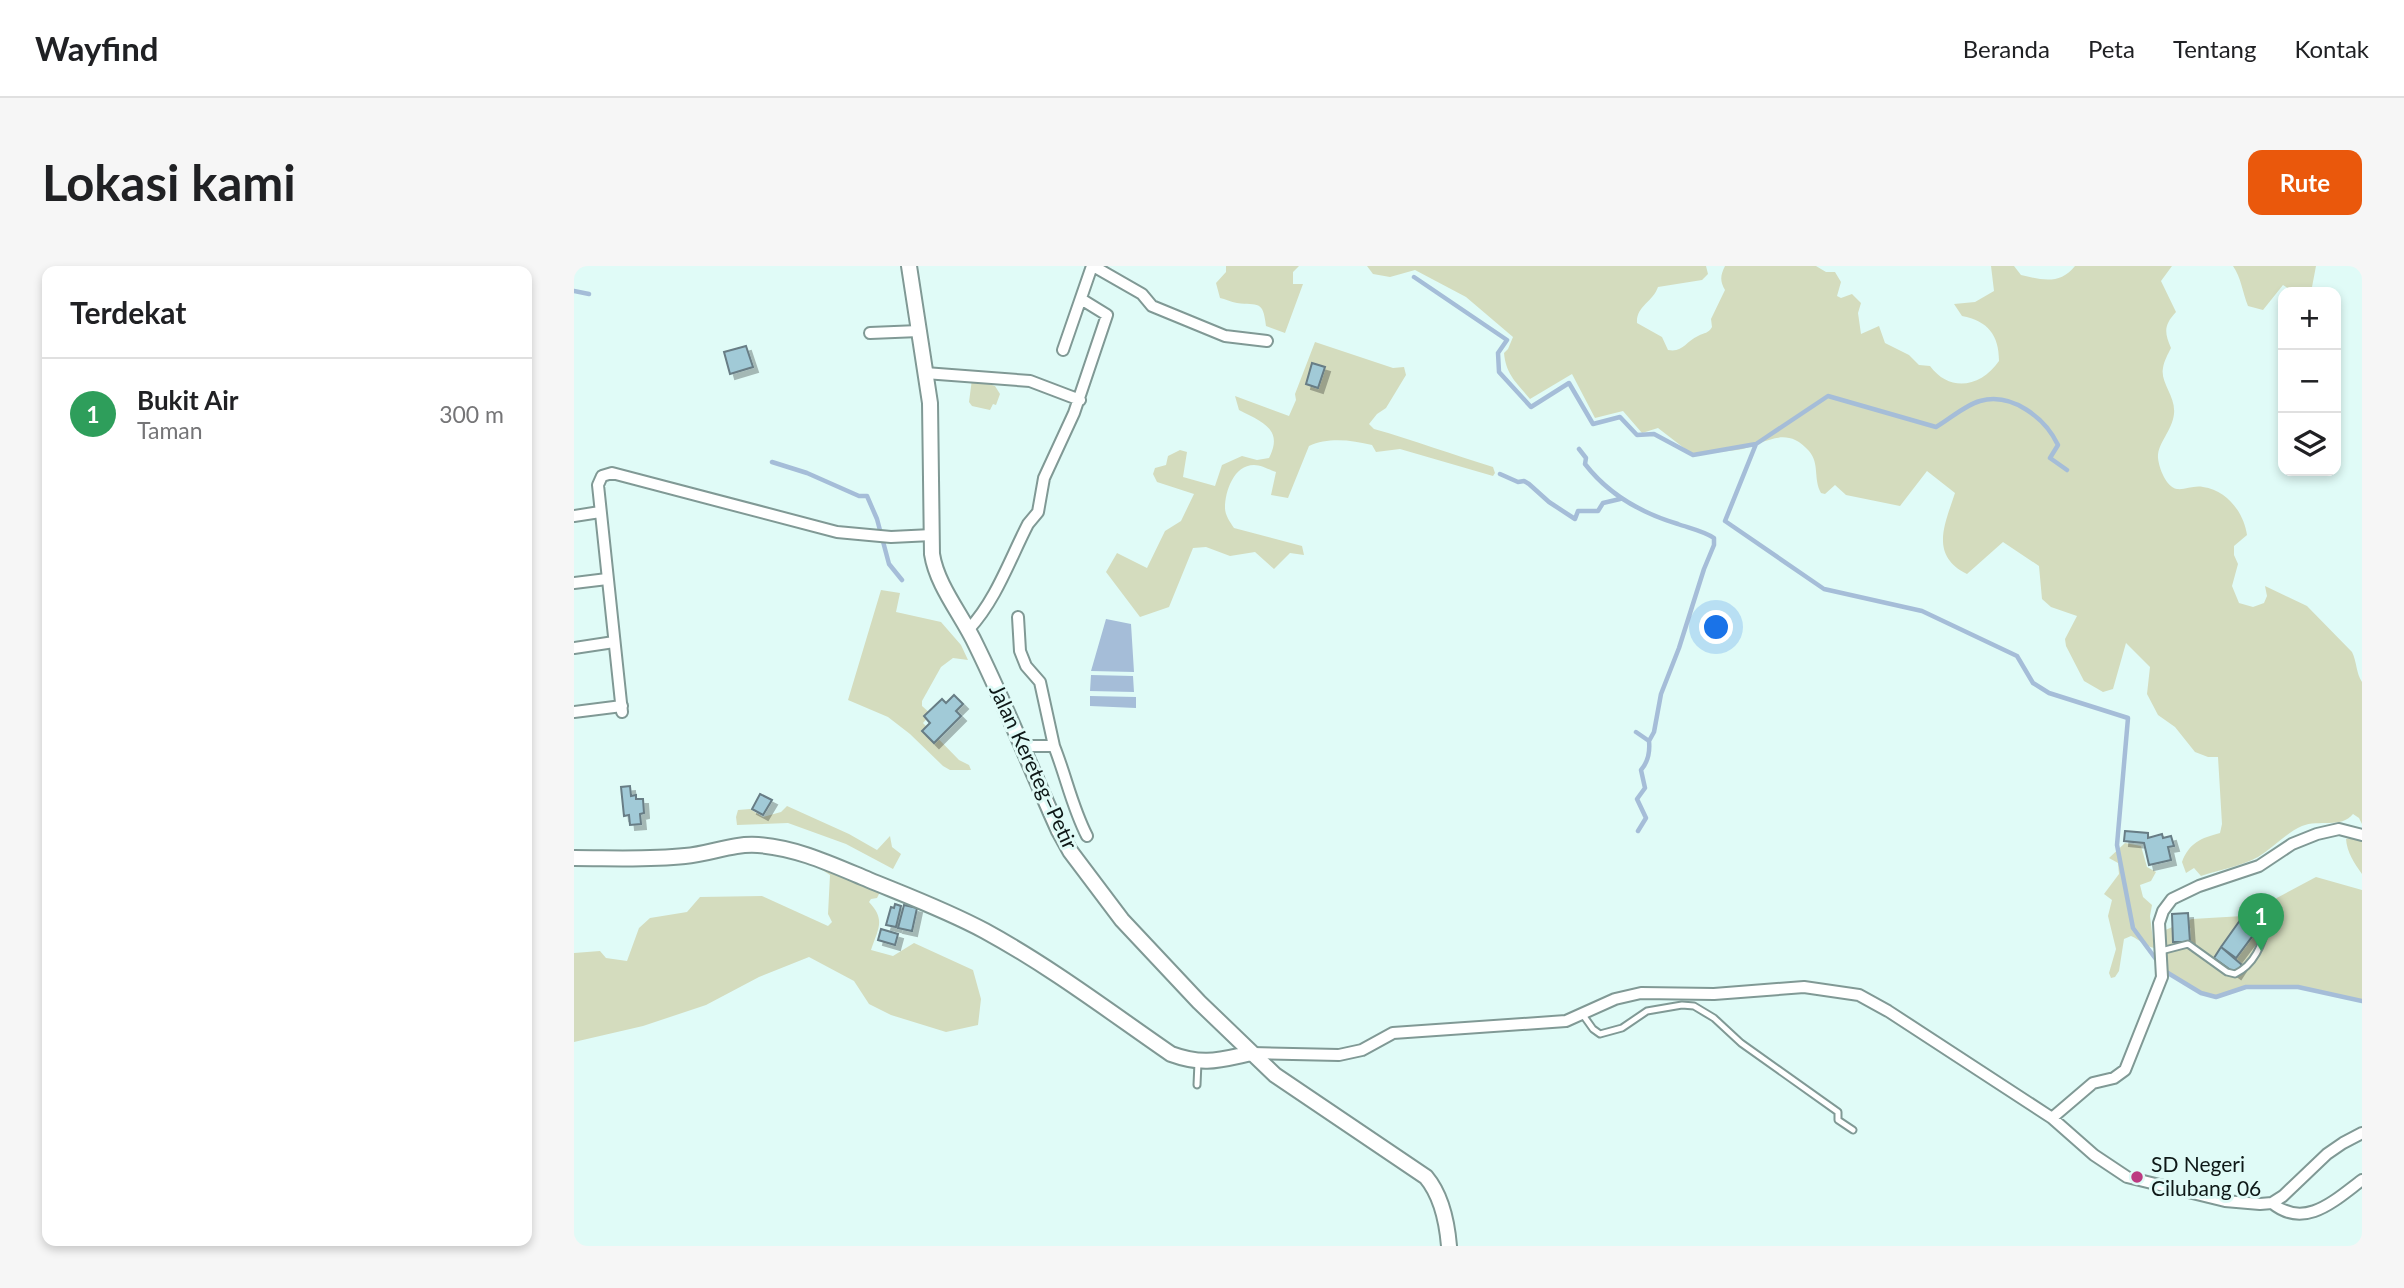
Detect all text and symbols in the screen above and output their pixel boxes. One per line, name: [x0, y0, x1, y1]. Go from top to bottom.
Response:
text: Wayfind: [35, 28, 159, 68]
text: Beranda: [1963, 34, 2050, 63]
text: Peta: [2088, 34, 2135, 63]
text: Tentang: [2173, 34, 2256, 63]
text: Kontak: [2294, 34, 2369, 63]
button: Rute: [2248, 150, 2362, 215]
text: Lokasi kami: [42, 153, 296, 211]
map controls: [2278, 287, 2341, 476]
button: +: [2278, 287, 2341, 350]
text: Terdekat: [70, 294, 186, 330]
button: −: [2278, 350, 2341, 413]
text: Bukit Air: [137, 384, 239, 416]
text: 1: [86, 400, 100, 428]
text: 300 m: [439, 400, 504, 428]
button: layers: [2278, 413, 2341, 476]
text: Taman: [137, 416, 203, 444]
your location: [1699, 610, 1733, 644]
street label: Jalan Kereteg–Petir: [985, 680, 1084, 853]
pin: 1: [2238, 893, 2284, 951]
place label: SD Negeri Cilubang 06: [2151, 1151, 2261, 1200]
marker: SD Negeri Cilubang 06: [2129, 1169, 2145, 1185]

